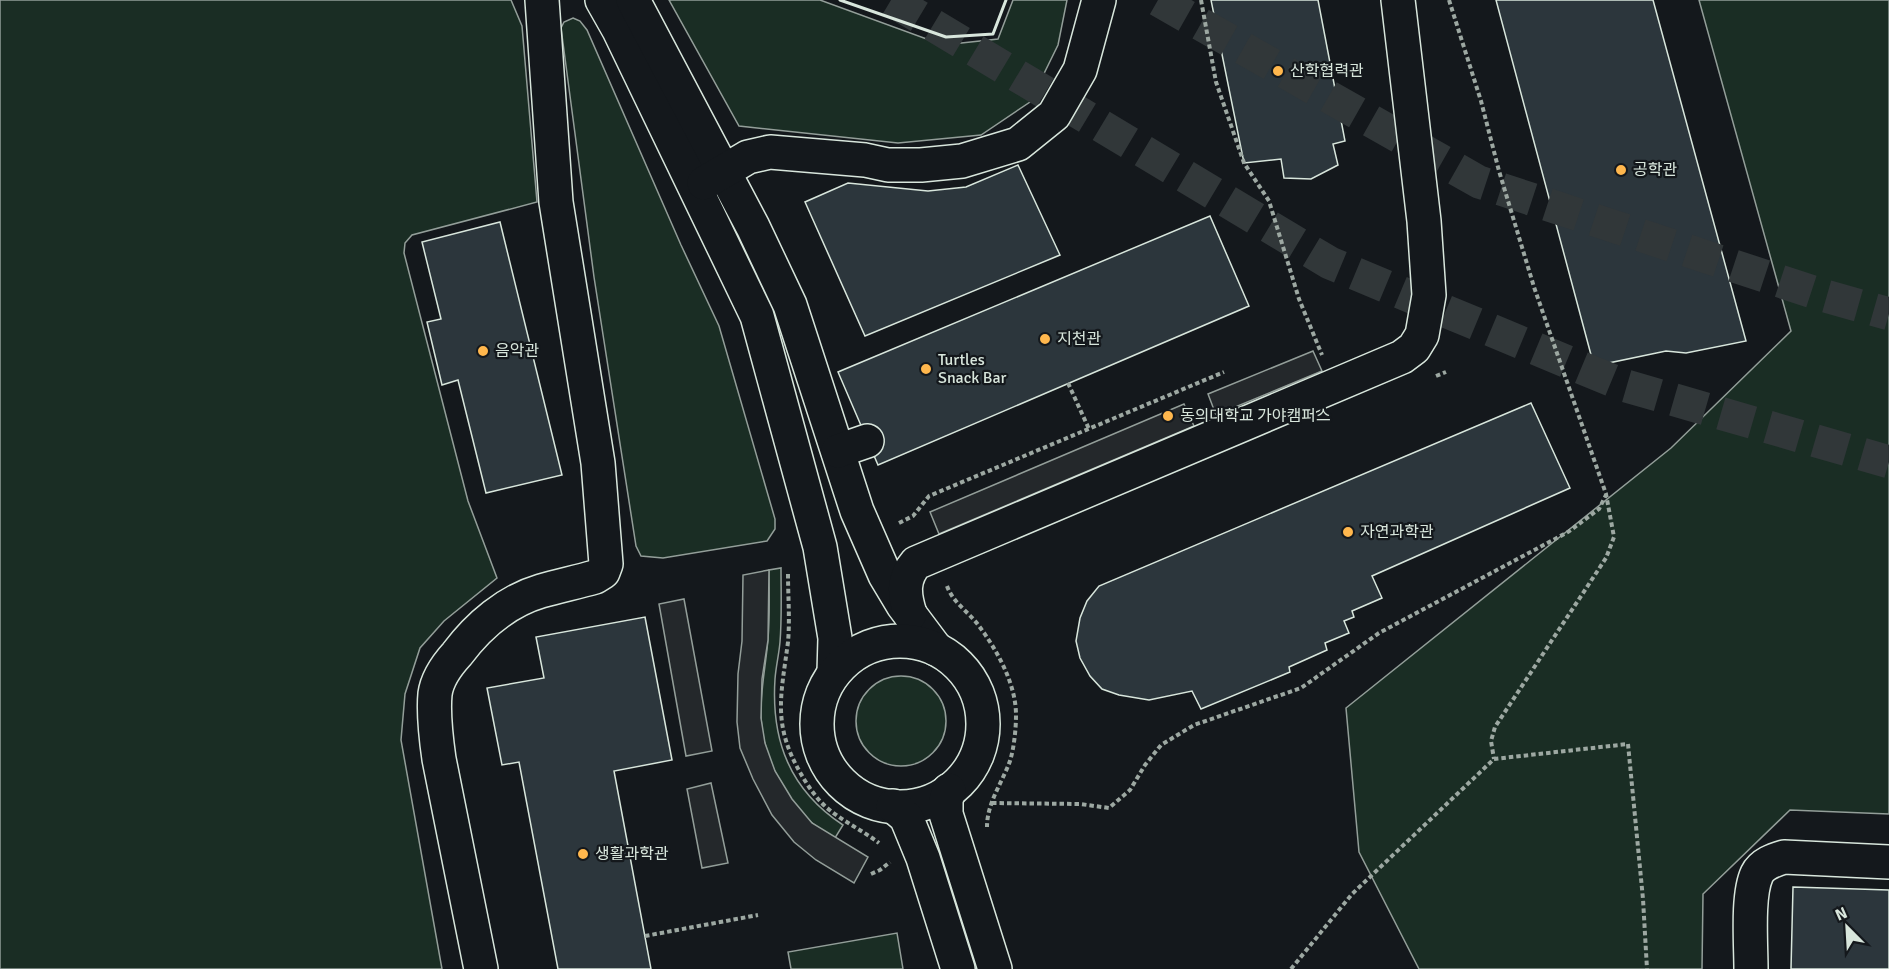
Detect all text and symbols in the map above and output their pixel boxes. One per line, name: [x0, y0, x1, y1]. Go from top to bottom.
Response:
place label: 산학협력관: [1290, 61, 1364, 81]
marker: 산학협력관: [1271, 64, 1285, 78]
place label: 공학관: [1633, 160, 1677, 180]
marker: 공학관: [1614, 163, 1628, 177]
place label: 지천관: [1057, 329, 1101, 349]
marker: 지천관: [1038, 332, 1052, 346]
place label: 음악관: [495, 341, 539, 361]
marker: 음악관: [476, 344, 490, 358]
place label: Turtles Snack Bar: [938, 350, 1007, 388]
marker: Turtles Snack Bar: [919, 362, 933, 376]
place label: 동의대학교 가야캠퍼스: [1180, 406, 1331, 426]
marker: 동의대학교 가야캠퍼스: [1161, 409, 1175, 423]
place label: 자연과학관: [1360, 522, 1434, 542]
marker: 자연과학관: [1341, 525, 1355, 539]
place label: 생활과학관: [595, 844, 669, 864]
marker: 생활과학관: [576, 847, 590, 861]
north arrow: [1817, 897, 1877, 957]
text: N: [1832, 903, 1850, 926]

